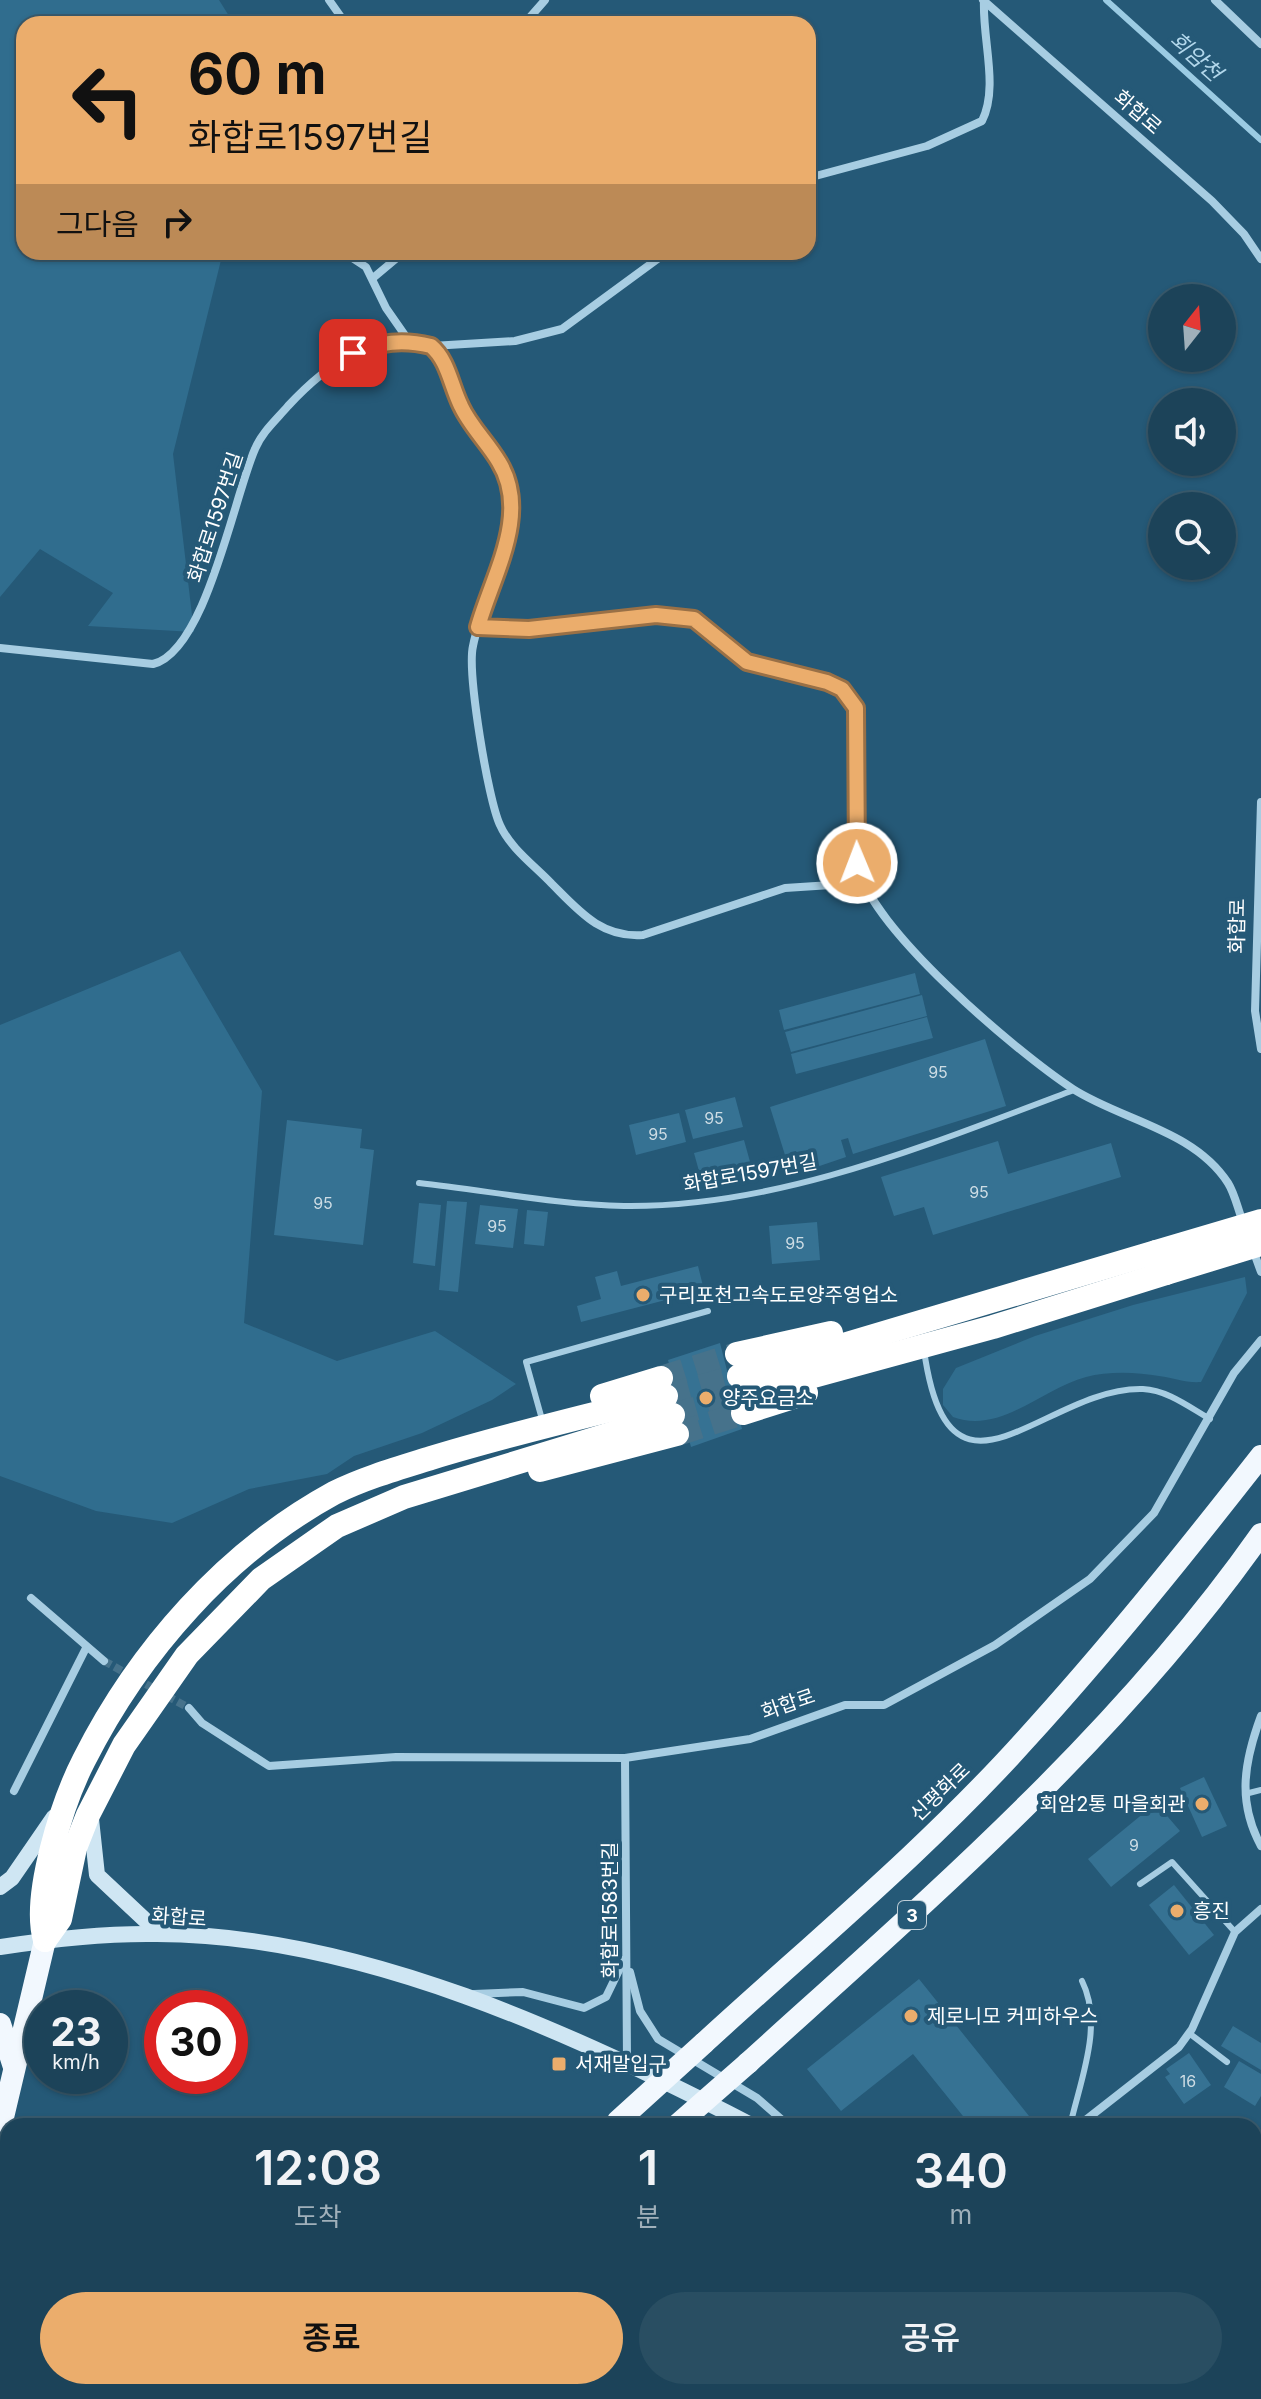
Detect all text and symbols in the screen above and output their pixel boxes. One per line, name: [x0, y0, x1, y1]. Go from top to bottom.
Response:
water label: 회암천: [1165, 26, 1229, 88]
text: 60 m: [188, 40, 327, 108]
icon: left: [56, 48, 160, 152]
street label: 화합로: [1109, 85, 1167, 139]
text: 화합로1597번길: [188, 115, 432, 159]
icon: right: [155, 200, 199, 244]
text: 그다음: [56, 206, 139, 242]
north arrow: [1148, 284, 1236, 372]
map controls: [1148, 284, 1236, 580]
pin: [319, 319, 387, 387]
icon: arrive: [331, 331, 375, 375]
button: sound: [1148, 388, 1236, 476]
street label: 화합로1597번길: [183, 449, 247, 585]
button: search: [1148, 492, 1236, 580]
position arrow: [815, 821, 899, 905]
street label: 화합로: [1225, 898, 1249, 954]
house number: 95: [928, 1062, 948, 1082]
house number: 95: [704, 1108, 724, 1128]
house number: 95: [648, 1124, 668, 1144]
street label: 화합로1597번길: [681, 1149, 819, 1197]
house number: 95: [969, 1182, 989, 1202]
house number: 95: [313, 1193, 333, 1213]
house number: 95: [487, 1216, 507, 1236]
house number: 95: [785, 1233, 805, 1253]
place label: 구리포천고속도로양주영업소: [659, 1283, 898, 1307]
marker: 구리포천고속도로양주영업소: [634, 1286, 652, 1304]
place label: 양주요금소: [722, 1386, 814, 1410]
marker: 양주요금소: [697, 1389, 715, 1407]
street label: 화합로: [758, 1684, 818, 1724]
street label: 신평화로: [905, 1758, 975, 1826]
place label: 회암2통 마을회관: [1039, 1792, 1186, 1816]
marker: 회암2통 마을회관: [1193, 1795, 1211, 1813]
house number: 9: [1129, 1835, 1139, 1855]
street label: 화합로1583번길: [598, 1841, 622, 1979]
place label: 흥진: [1193, 1899, 1230, 1923]
road number: 3: [898, 1901, 926, 1929]
marker: 흥진: [1168, 1902, 1186, 1920]
street label: 화합로: [151, 1903, 207, 1931]
speed limit sign: 30: [144, 1990, 248, 2094]
place label: 제로니모 커피하우스: [927, 2004, 1098, 2028]
text: 23: [50, 2007, 102, 2056]
marker: 제로니모 커피하우스: [902, 2007, 920, 2025]
text: km/h: [52, 2050, 100, 2074]
place label: 서재말입구: [575, 2052, 667, 2076]
marker: 서재말입구: [550, 2055, 568, 2073]
house number: 16: [1180, 2071, 1196, 2091]
text: 12:08: [254, 2138, 382, 2197]
text: 1: [638, 2138, 658, 2197]
text: 340: [914, 2141, 1008, 2200]
text: m: [950, 2199, 972, 2230]
text: 도착: [294, 2201, 342, 2232]
text: 분: [636, 2201, 660, 2232]
button: 종료: [40, 2292, 623, 2384]
button: 공유: [639, 2292, 1222, 2384]

